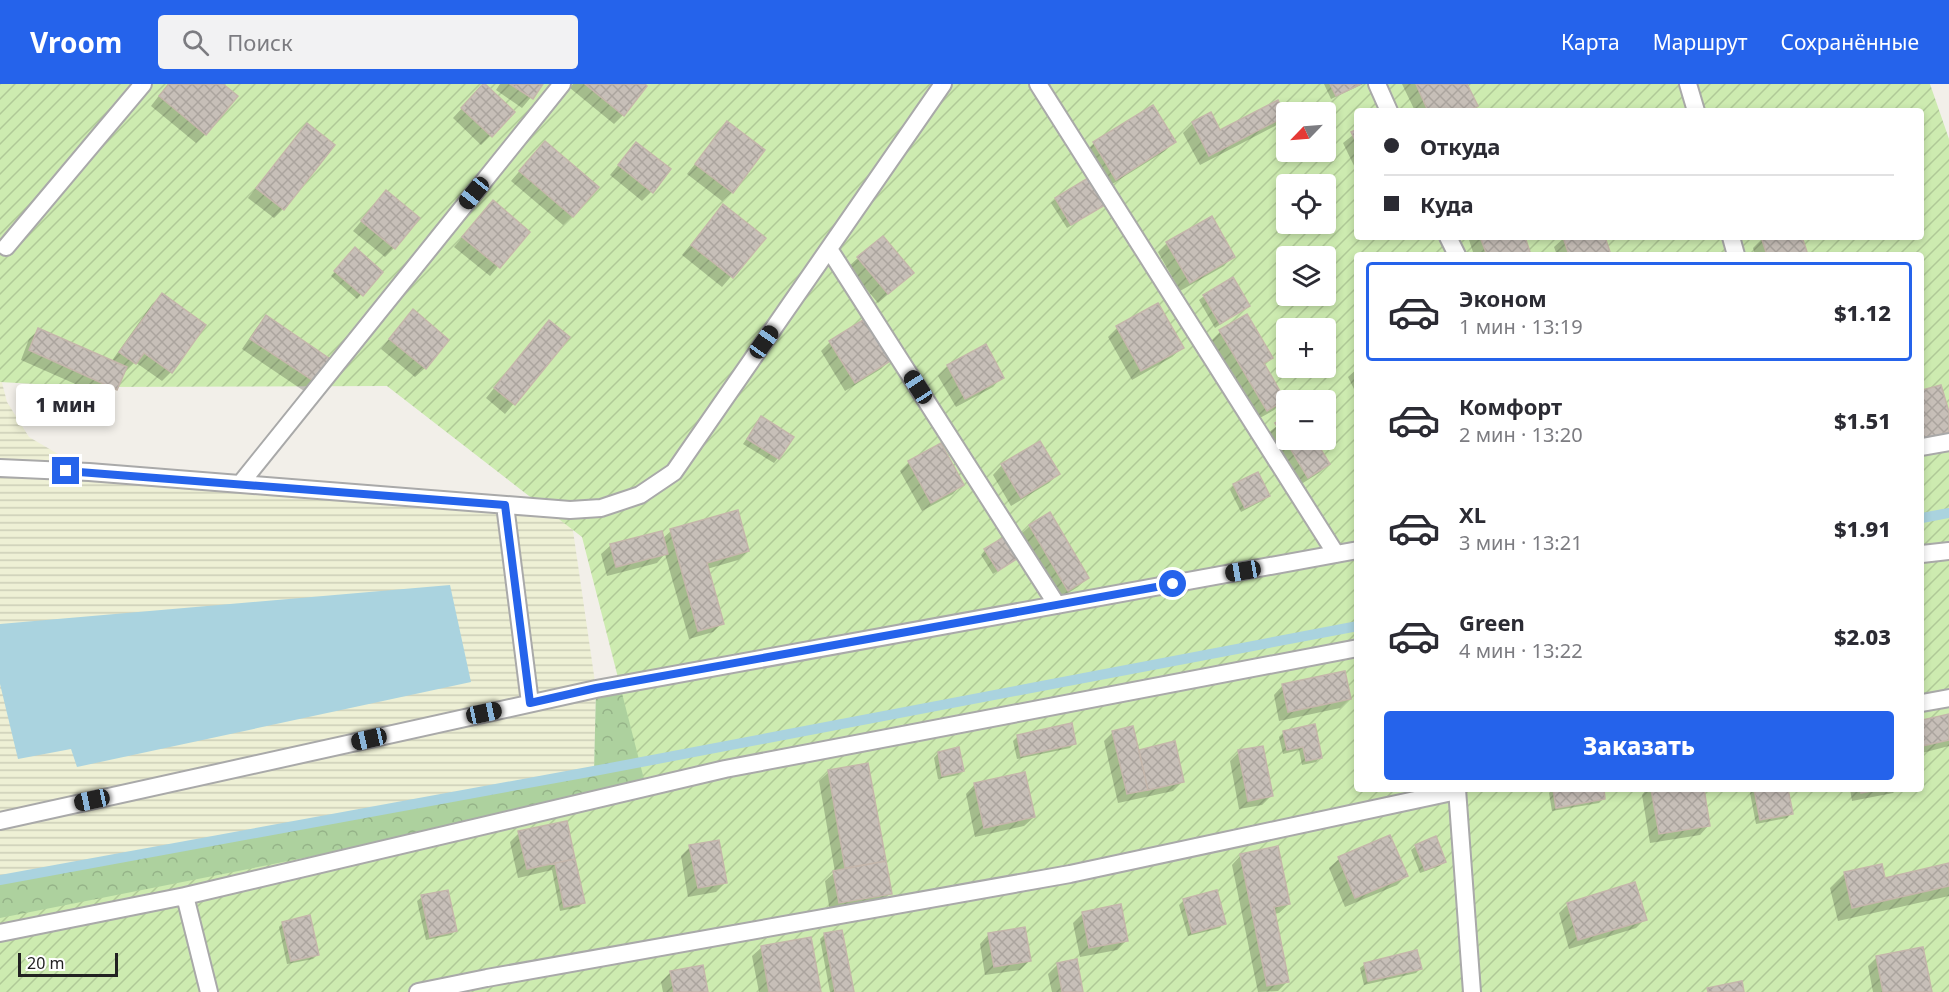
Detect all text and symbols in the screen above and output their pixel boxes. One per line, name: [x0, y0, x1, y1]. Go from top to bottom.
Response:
search box: [158, 15, 578, 69]
text: Vroom: [30, 23, 122, 61]
icon: search: [179, 26, 212, 59]
text: Поиск: [227, 27, 293, 57]
text: Карта: [1561, 28, 1620, 56]
text: Маршрут: [1653, 28, 1748, 56]
text: Сохранённые: [1781, 28, 1919, 56]
north arrow: [1276, 102, 1336, 162]
map controls: [1276, 102, 1336, 450]
text: Откуда: [1420, 131, 1500, 161]
car: [456, 173, 492, 213]
button: locate: [1276, 174, 1336, 234]
text: Куда: [1420, 189, 1474, 219]
button: layers: [1276, 246, 1336, 306]
text: Эконом: [1459, 283, 1547, 313]
icon: car: [1387, 285, 1441, 339]
text: $1.12: [1834, 297, 1891, 327]
text: 1 мин · 13:19: [1459, 313, 1583, 340]
button: +: [1276, 318, 1336, 378]
car: [746, 322, 782, 362]
car: [901, 367, 935, 407]
callout: 1 мин: [16, 384, 116, 426]
button: −: [1276, 390, 1336, 450]
text: 1 мин: [35, 391, 96, 418]
text: Комфорт: [1459, 391, 1562, 421]
icon: car: [1387, 393, 1441, 447]
text: $1.51: [1834, 405, 1891, 435]
text: 2 мин · 13:20: [1459, 421, 1583, 448]
route end: [52, 457, 79, 484]
text: XL: [1459, 499, 1486, 529]
icon: car: [1387, 501, 1441, 555]
text: $1.91: [1834, 513, 1891, 543]
text: 3 мин · 13:21: [1459, 529, 1583, 556]
car: [1224, 559, 1262, 583]
route start: [1159, 570, 1186, 597]
text: Green: [1459, 607, 1525, 637]
icon: car: [1387, 609, 1441, 663]
text: $2.03: [1834, 621, 1891, 651]
text: 4 мин · 13:22: [1459, 637, 1583, 664]
car: [465, 700, 503, 726]
button: Заказать: [1384, 711, 1894, 780]
car: [349, 726, 389, 752]
car: [73, 787, 111, 813]
scale bar: [18, 950, 118, 978]
text: 20 m: [27, 952, 64, 974]

